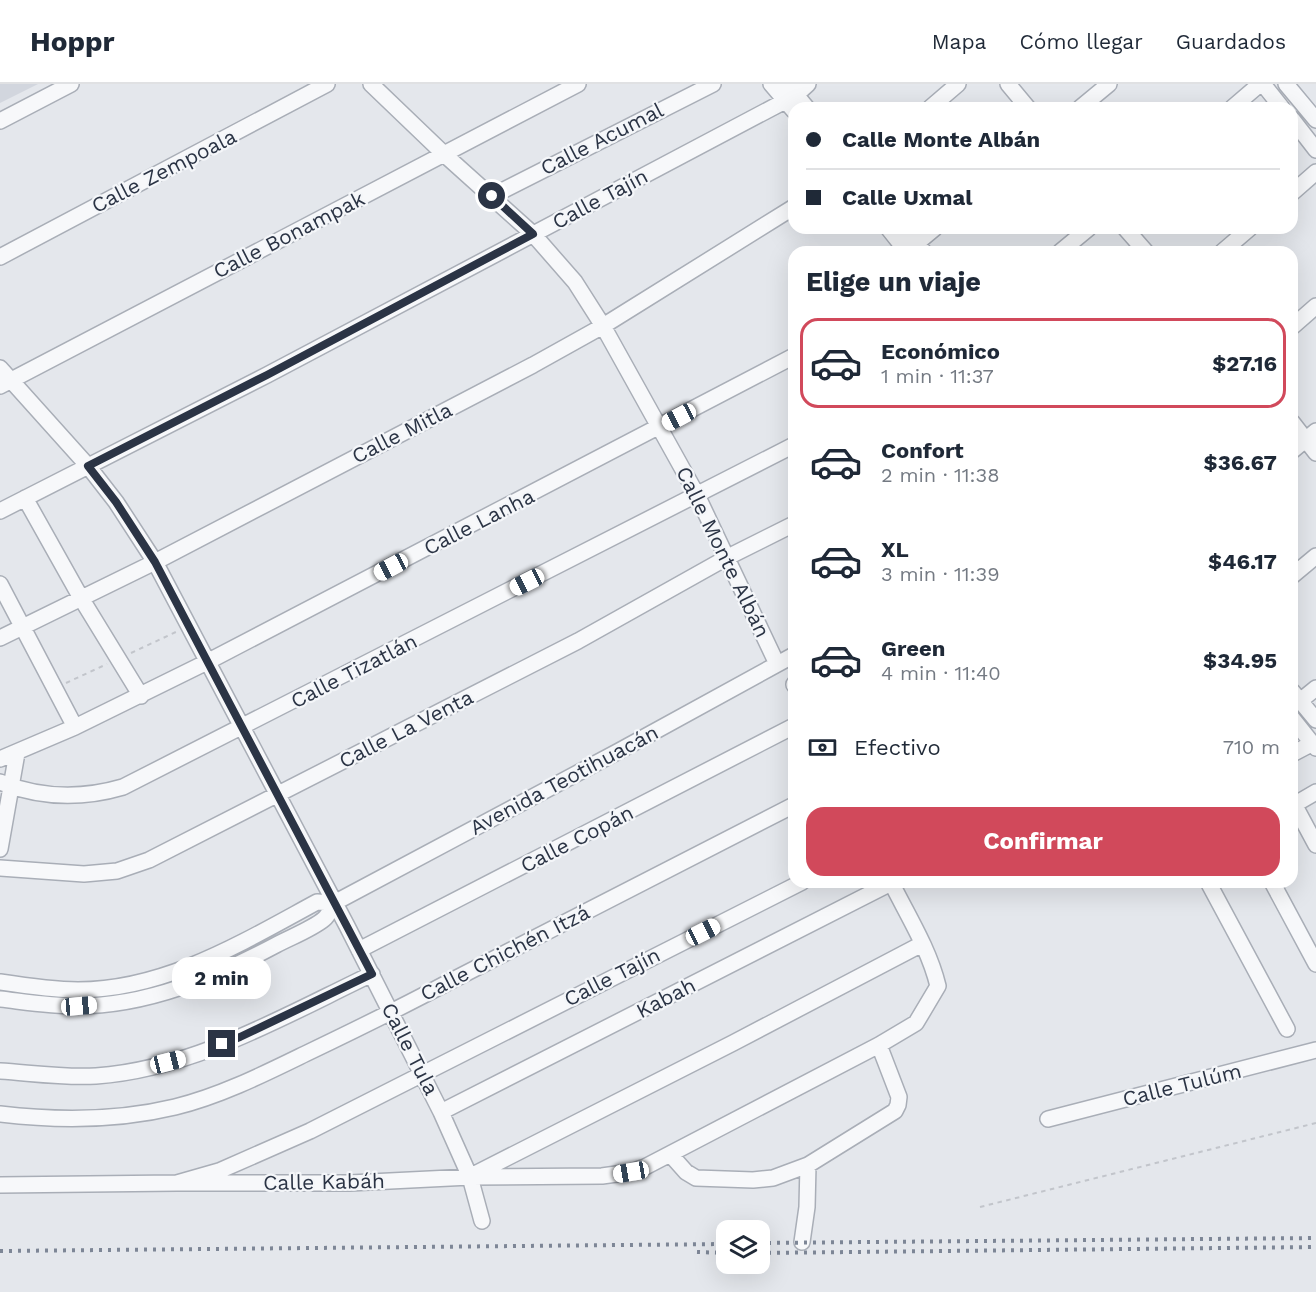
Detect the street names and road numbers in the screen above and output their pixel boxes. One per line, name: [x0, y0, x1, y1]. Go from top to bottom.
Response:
street label: Calle Acumal: [536, 97, 668, 180]
street label: Calle Zempoala: [87, 123, 240, 218]
street label: Calle Tajín: [548, 163, 652, 234]
street label: Calle Bonampak: [209, 186, 369, 284]
street label: Calle Mitla: [348, 397, 456, 468]
street label: Calle Monte Albán: [671, 462, 776, 641]
street label: Calle Lanha: [419, 483, 538, 560]
street label: Calle Tizatlán: [286, 628, 421, 713]
street label: Calle La Venta: [335, 684, 477, 773]
street label: Avenida Teotihuacán: [465, 719, 662, 840]
street label: Calle Copán: [516, 799, 637, 878]
street label: Calle Chichén Itzá: [416, 899, 594, 1006]
street label: Calle Tajín: [560, 942, 664, 1011]
street label: Kabah: [632, 972, 700, 1023]
street label: Calle Tula: [377, 998, 444, 1099]
street label: Calle Tulúm: [1120, 1058, 1244, 1111]
street label: Calle Kabáh: [263, 1168, 385, 1195]

